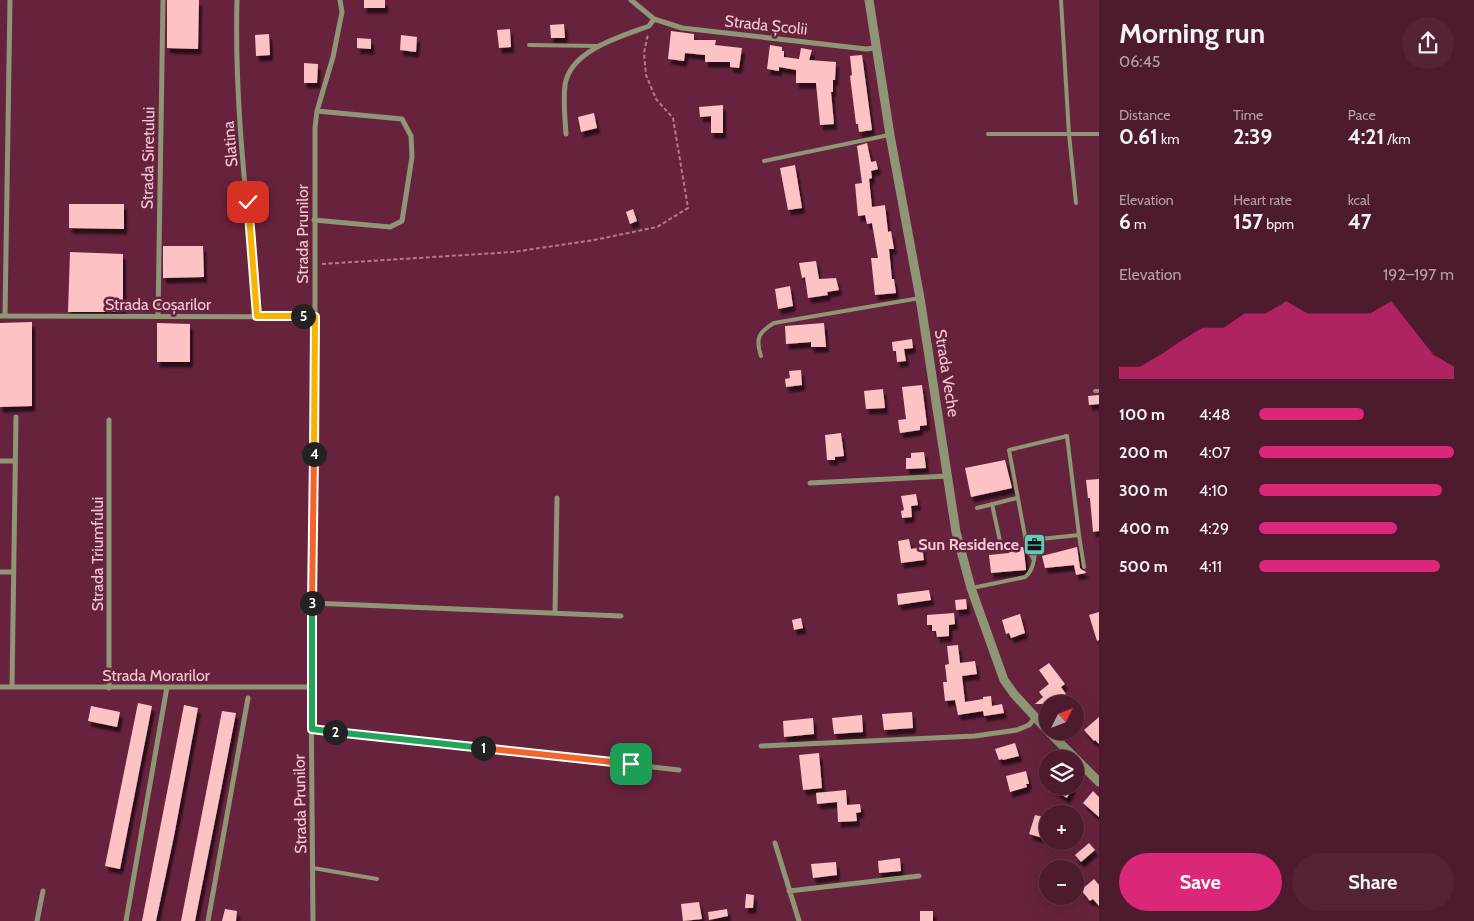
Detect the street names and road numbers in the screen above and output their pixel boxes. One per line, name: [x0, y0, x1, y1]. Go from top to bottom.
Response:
street label: Strada Școlii: [724, 11, 808, 40]
street label: Strada Siretului: [138, 107, 158, 209]
street label: Slatina: [219, 120, 241, 168]
street label: Strada Prunilor: [293, 183, 312, 284]
street label: Strada Coșarilor: [105, 295, 212, 315]
street label: Strada Veche: [931, 328, 963, 418]
street label: Strada Triumfului: [88, 497, 107, 611]
street label: Strada Morarilor: [102, 666, 211, 685]
street label: Strada Prunilor: [290, 753, 310, 854]

